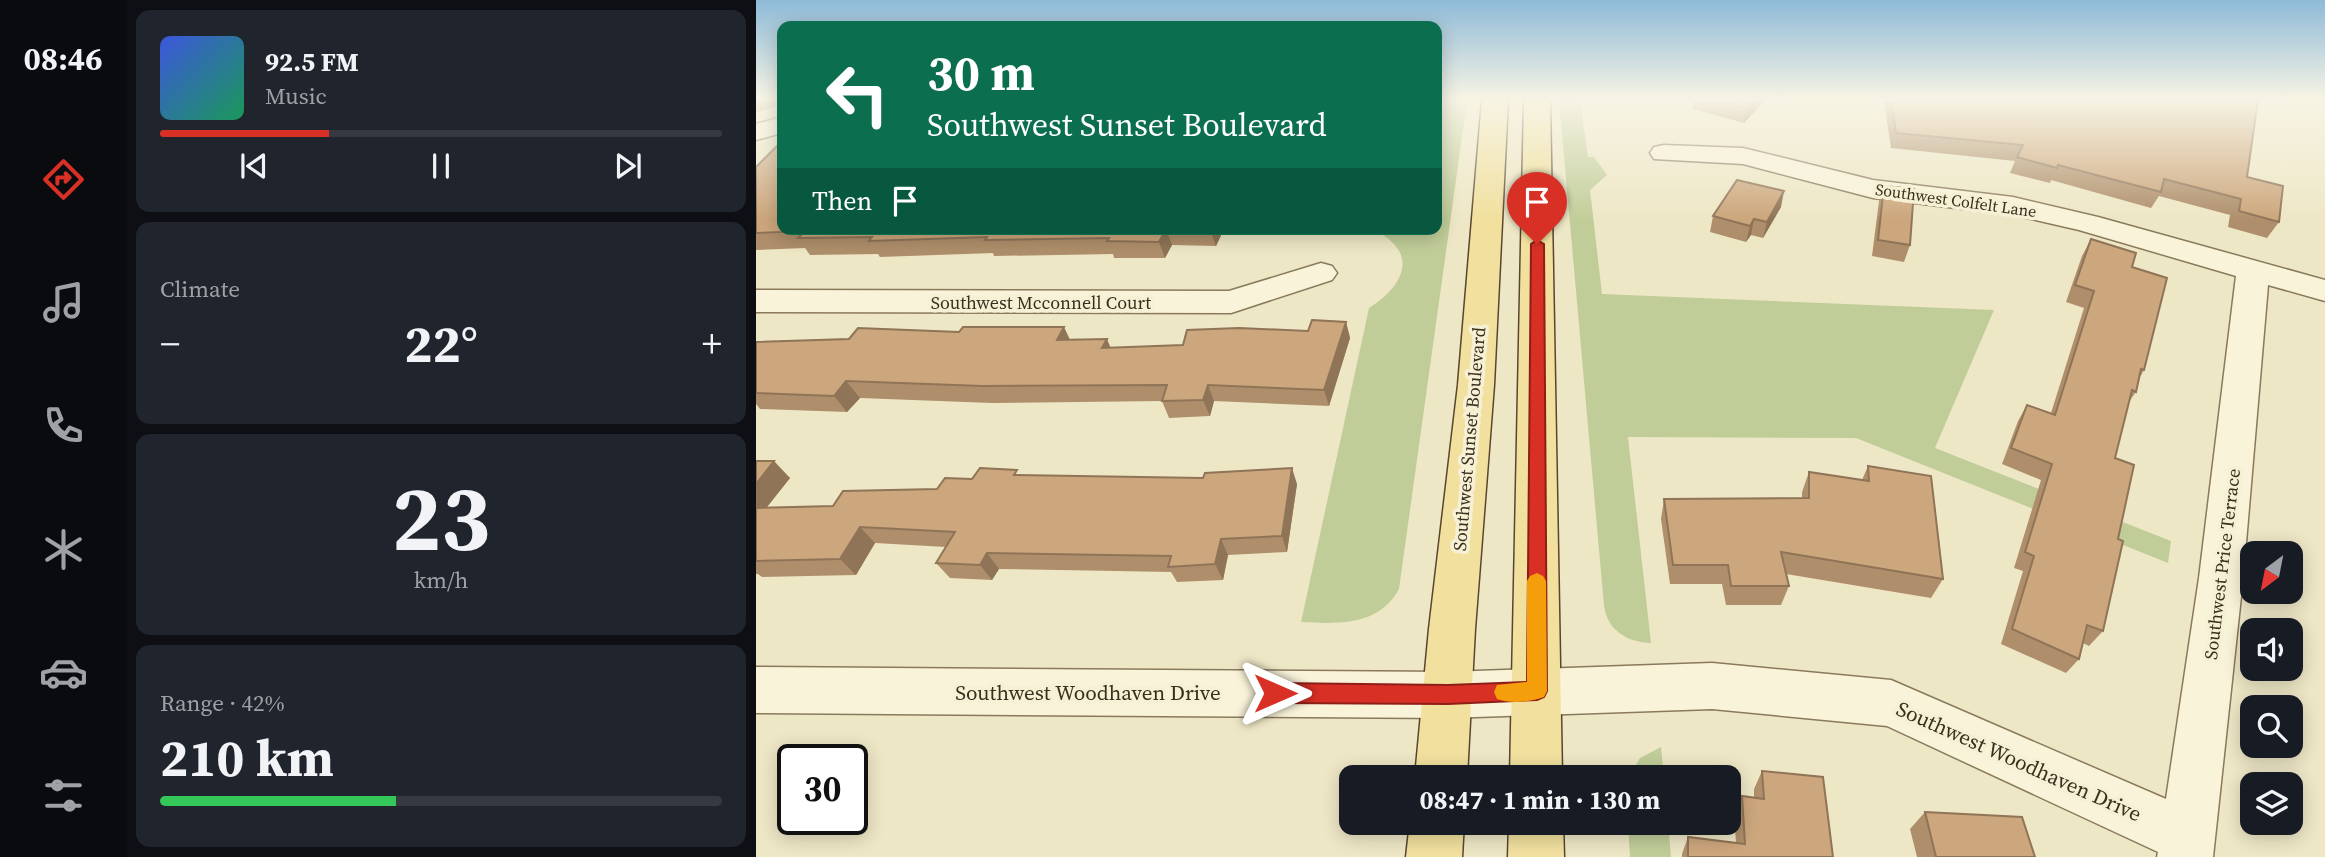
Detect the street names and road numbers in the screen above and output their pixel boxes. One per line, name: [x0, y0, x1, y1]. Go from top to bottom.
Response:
street label: Southwest Colfelt Lane: [1874, 178, 2038, 222]
street label: Southwest Mcconnell Court: [931, 290, 1151, 315]
street label: Southwest Sunset Boulevard: [1447, 326, 1491, 552]
street label: Southwest Price Terrace: [2198, 467, 2246, 661]
street label: Southwest Woodhaven Drive: [955, 678, 1221, 707]
street label: Southwest Woodhaven Drive: [1892, 694, 2146, 828]

